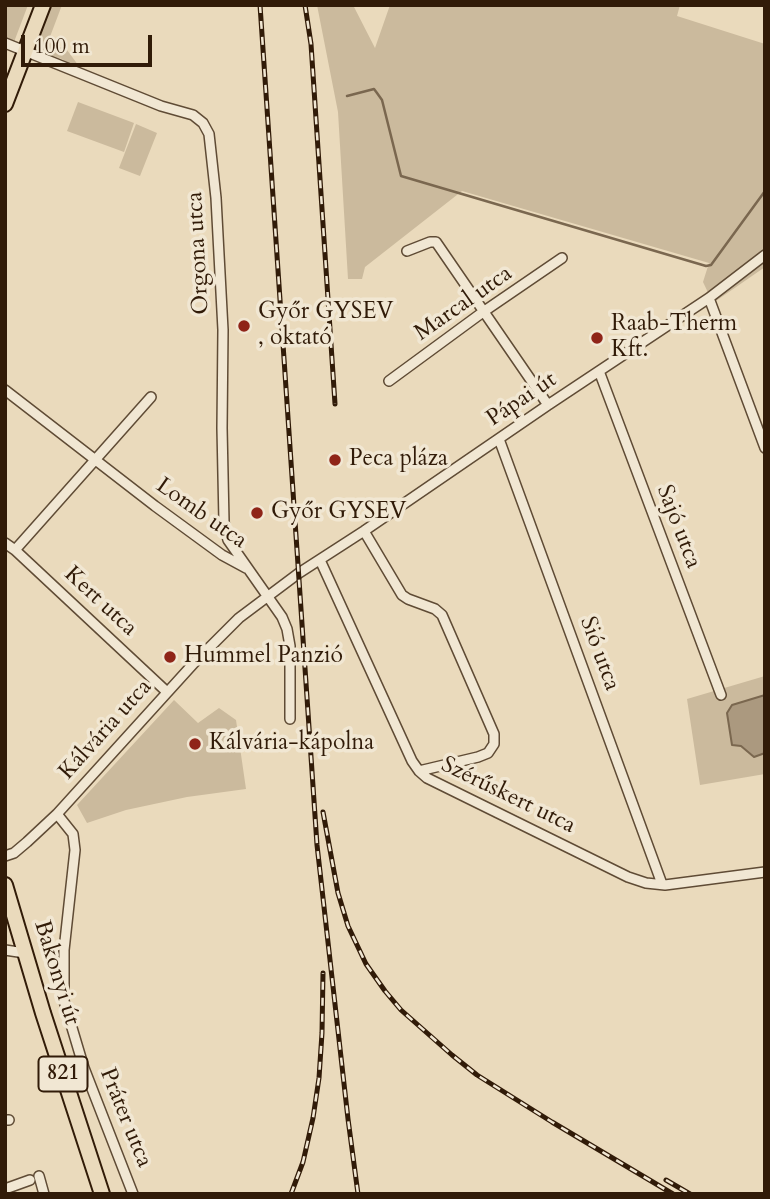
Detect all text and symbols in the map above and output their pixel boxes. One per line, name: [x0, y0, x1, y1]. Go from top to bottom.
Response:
scale bar: [24, 21, 156, 65]
text: 100 m: [34, 32, 90, 61]
street label: Orgona utca: [182, 191, 216, 315]
street label: Marcal utca: [410, 260, 518, 348]
place label: Győr GYSEV , oktató: [258, 299, 393, 353]
place label: Raab-Therm Kft.: [611, 311, 737, 365]
marker: Győr GYSEV , oktató: [236, 318, 252, 334]
marker: Raab-Therm Kft.: [589, 330, 605, 346]
street label: Pápai út: [482, 367, 562, 433]
place label: Peca pláza: [349, 446, 448, 474]
marker: Peca pláza: [327, 452, 343, 468]
street label: Lomb utca: [150, 473, 252, 555]
street label: Sajó utca: [650, 482, 706, 572]
place label: Győr GYSEV: [271, 499, 406, 527]
marker: Győr GYSEV: [249, 505, 265, 521]
street label: Kert utca: [58, 561, 142, 643]
street label: Sió utca: [573, 613, 625, 695]
place label: Hummel Panzió: [184, 643, 343, 671]
marker: Hummel Panzió: [162, 649, 178, 665]
street label: Kálvária utca: [54, 674, 158, 786]
place label: Kálvária-kápolna: [209, 730, 374, 758]
marker: Kálvária-kápolna: [187, 736, 203, 752]
street label: Szérűskert utca: [436, 752, 580, 840]
street label: Bakonyi út: [27, 917, 85, 1029]
road number: 821: [38, 1056, 88, 1092]
street label: Práter utca: [93, 1064, 157, 1172]

